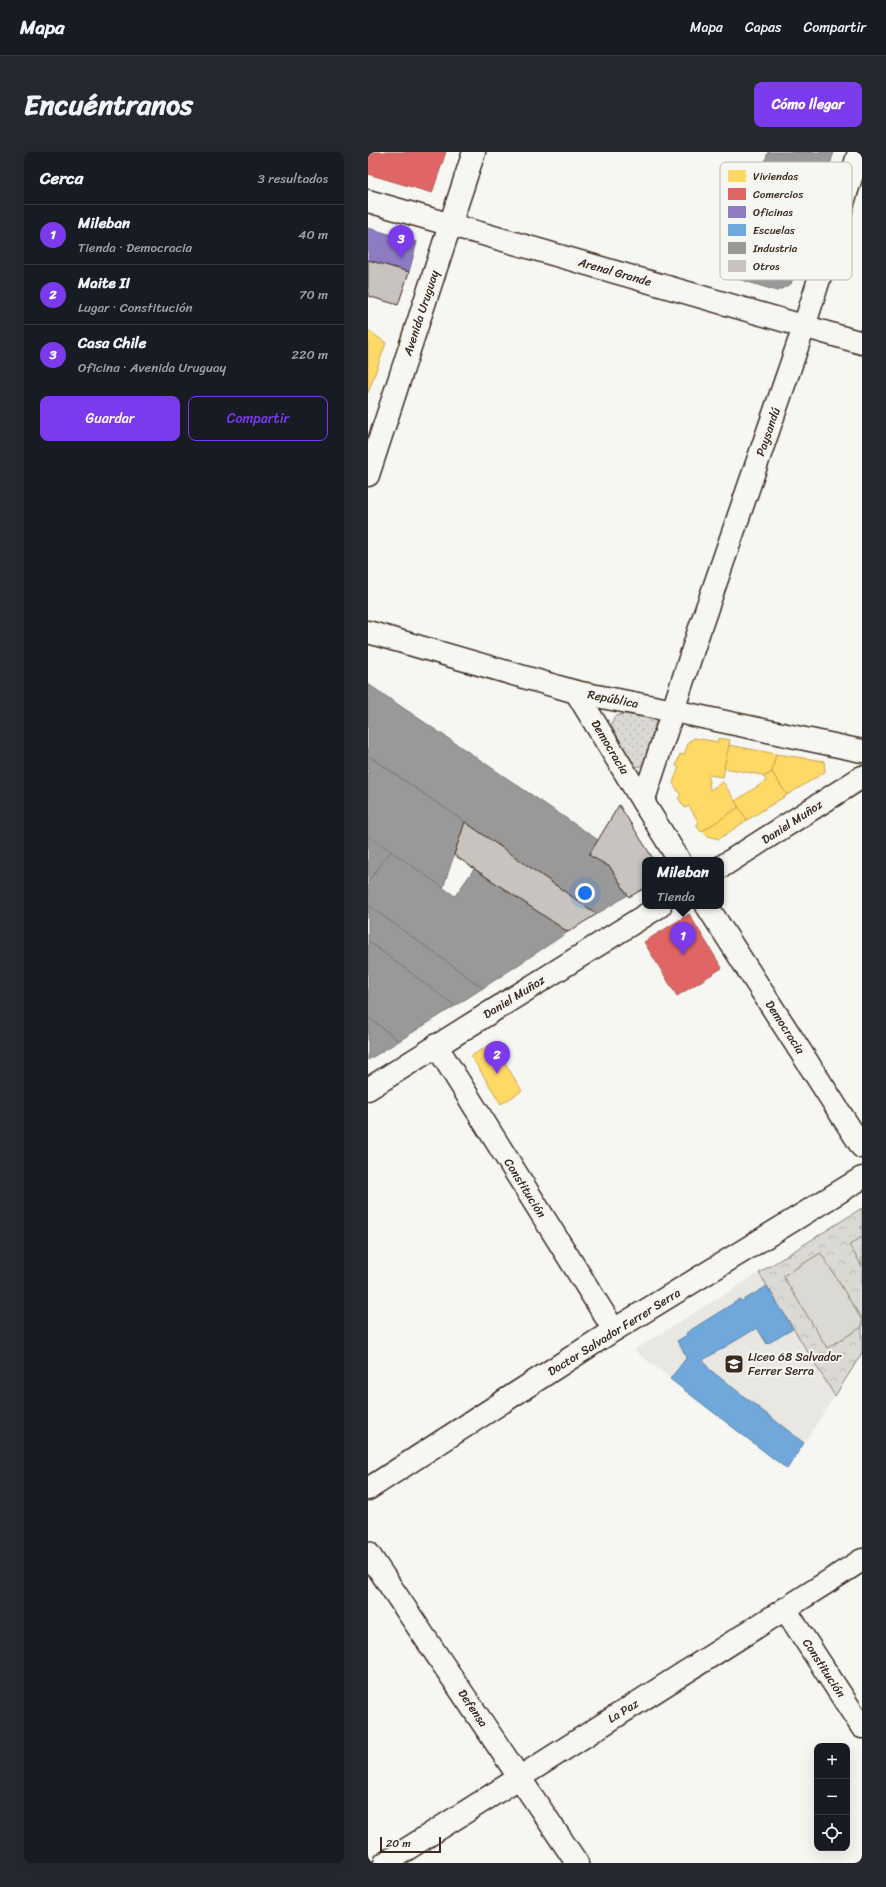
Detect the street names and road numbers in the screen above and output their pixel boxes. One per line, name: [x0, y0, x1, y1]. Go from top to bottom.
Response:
street label: Arenal Grande: [575, 251, 654, 293]
street label: Avenida Uruguay: [397, 267, 445, 360]
street label: Paysandú: [749, 404, 787, 459]
street label: República: [586, 683, 640, 715]
street label: Democracia: [585, 715, 636, 780]
street label: Daniel Muñoz: [757, 794, 828, 850]
street label: Daniel Muñoz: [479, 969, 550, 1025]
street label: Democracia: [759, 995, 811, 1059]
street label: Constitución: [498, 1154, 552, 1223]
street label: Doctor Salvador Ferrer Serra: [543, 1282, 685, 1382]
street label: Constitución: [796, 1634, 852, 1703]
street label: Defensa: [452, 1684, 494, 1732]
street label: La Paz: [603, 1693, 643, 1729]

